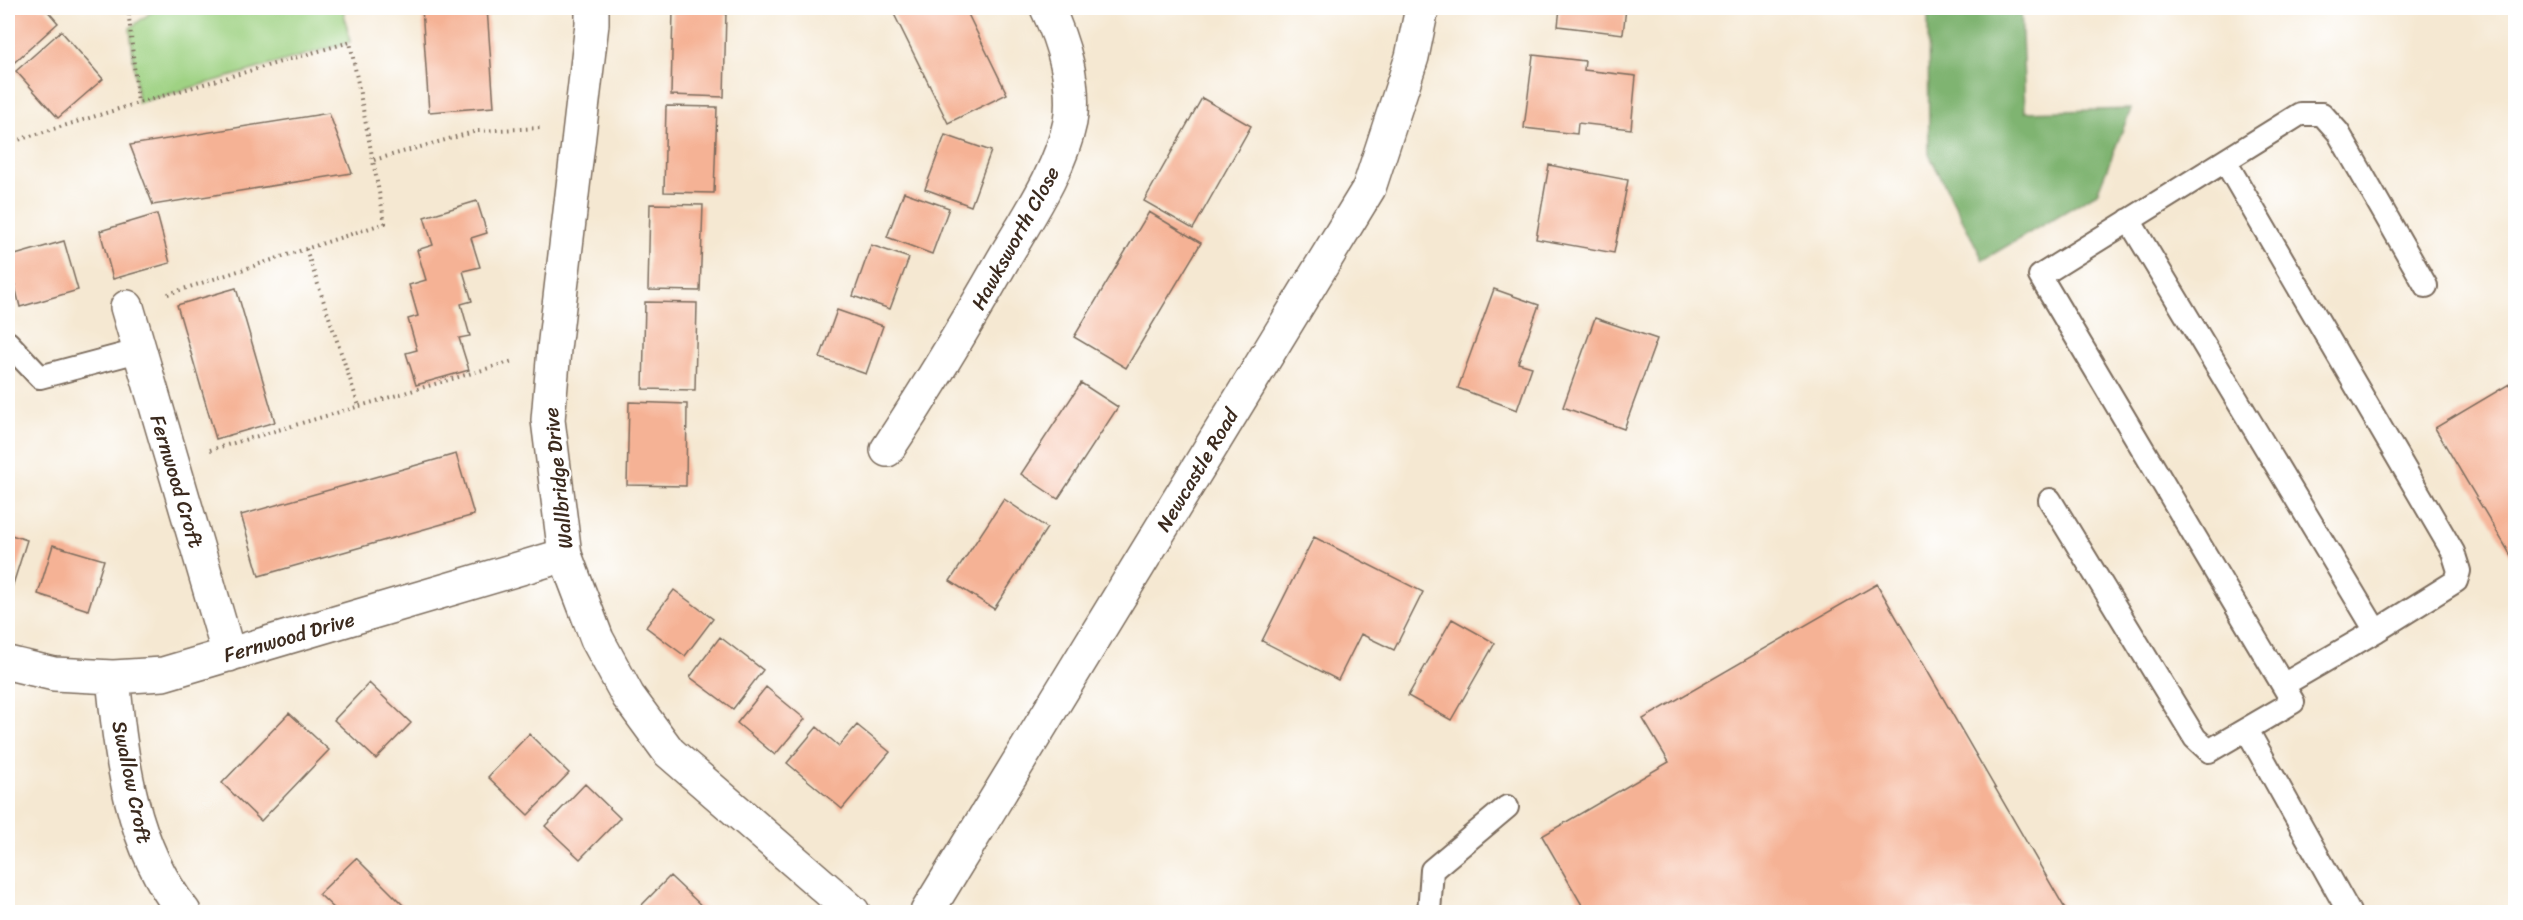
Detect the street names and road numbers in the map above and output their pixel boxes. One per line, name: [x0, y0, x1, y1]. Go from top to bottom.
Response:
street label: Hawksworth Close: [961, 160, 1069, 317]
street label: Newcastle Road: [1147, 401, 1249, 539]
street label: Wallbridge Drive: [534, 406, 583, 550]
street label: Fernwood Croft: [140, 410, 213, 552]
street label: Fernwood Drive: [219, 602, 359, 673]
street label: Swallow Croft: [101, 718, 162, 847]

